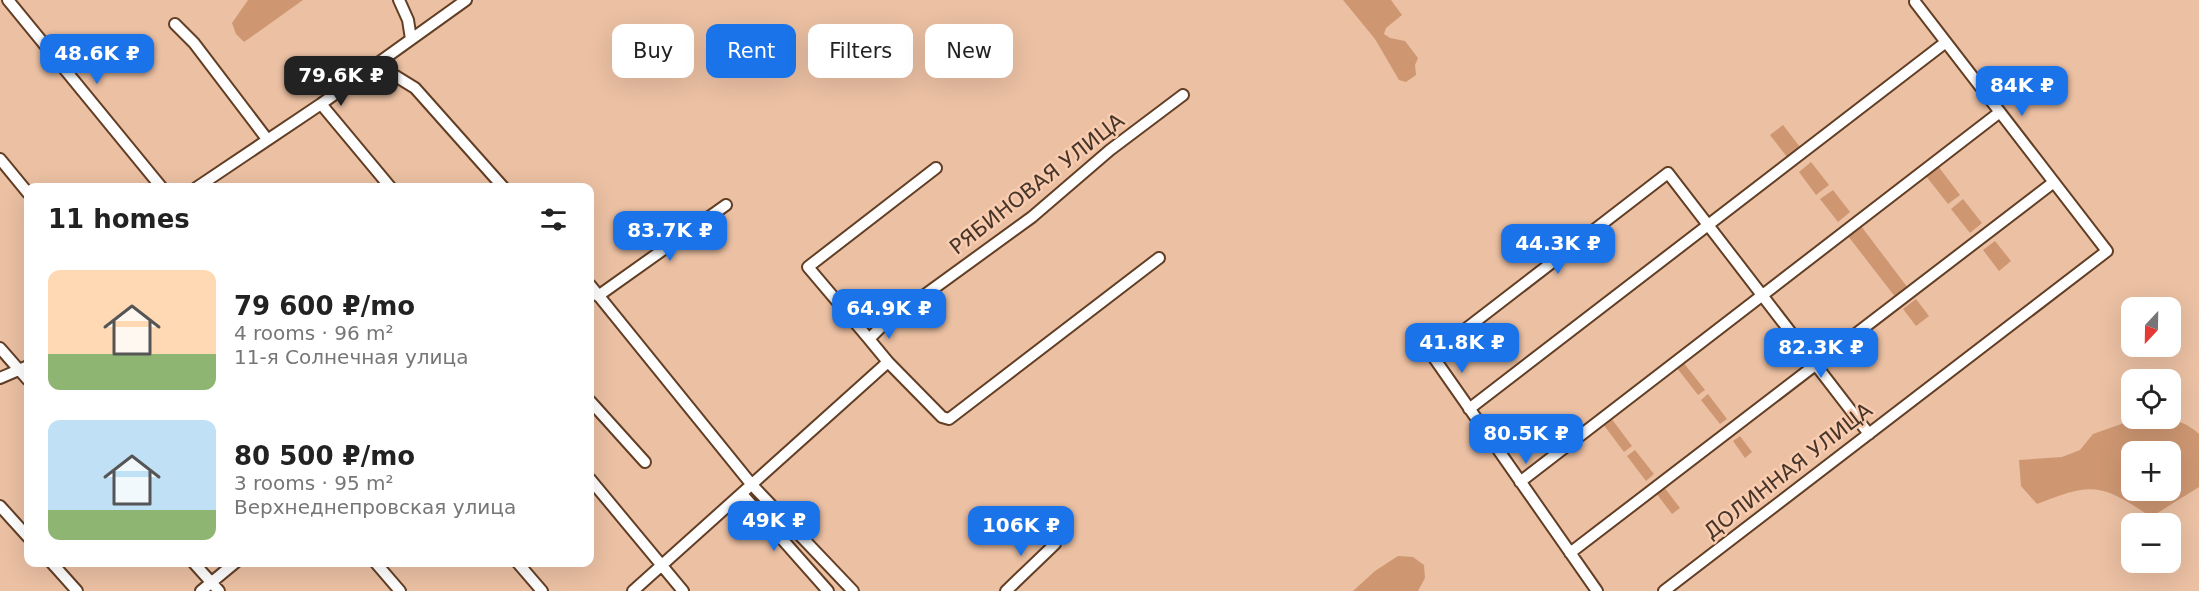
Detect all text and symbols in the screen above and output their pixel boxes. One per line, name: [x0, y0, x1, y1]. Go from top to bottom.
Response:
chip: Buy: [612, 24, 694, 78]
chip: Rent: [706, 24, 796, 78]
chip: Filters: [808, 24, 913, 78]
chip: New: [925, 24, 1013, 78]
pin: 48.6K ₽: [42, 34, 152, 85]
text: 48.6K ₽: [54, 41, 140, 65]
pin: 79.6K ₽: [286, 56, 396, 107]
text: 79.6K ₽: [298, 63, 384, 87]
pin: 84K ₽: [1980, 66, 2064, 117]
text: 84K ₽: [1990, 73, 2054, 97]
street label: РЯБИНОВАЯ УЛИЦА: [945, 108, 1129, 260]
icon: filters: [537, 203, 570, 236]
text: 11 homes: [48, 204, 190, 234]
pin: 83.7K ₽: [615, 211, 725, 262]
text: 83.7K ₽: [627, 218, 713, 242]
pin: 44.3K ₽: [1503, 224, 1613, 275]
text: 44.3K ₽: [1515, 231, 1601, 255]
pin: 64.9K ₽: [834, 289, 944, 340]
text: 79 600 ₽/mo: [234, 291, 415, 321]
icon: home: [96, 294, 168, 366]
text: 64.9K ₽: [846, 296, 932, 320]
north arrow: [2121, 297, 2181, 357]
map controls: [2121, 297, 2181, 573]
text: 4 rooms · 96 m²: [234, 321, 394, 345]
pin: 41.8K ₽: [1407, 323, 1517, 374]
pin: 82.3K ₽: [1766, 328, 1876, 379]
text: 41.8K ₽: [1419, 330, 1505, 354]
text: 82.3K ₽: [1778, 335, 1864, 359]
text: 11-я Солнечная улица: [234, 345, 468, 369]
button: locate: [2121, 369, 2181, 429]
street label: ДОЛИННАЯ УЛИЦА: [1699, 398, 1877, 544]
pin: 80.5K ₽: [1471, 414, 1581, 465]
text: 80.5K ₽: [1483, 421, 1569, 445]
text: 80 500 ₽/mo: [234, 441, 415, 471]
button: +: [2121, 441, 2181, 501]
icon: home: [96, 444, 168, 516]
text: 3 rooms · 95 m²: [234, 471, 394, 495]
text: Верхнеднепровская улица: [234, 495, 516, 519]
pin: 49K ₽: [732, 501, 816, 552]
pin: 106K ₽: [972, 506, 1070, 557]
text: 49K ₽: [742, 508, 806, 532]
text: 106K ₽: [982, 513, 1060, 537]
button: −: [2121, 513, 2181, 573]

